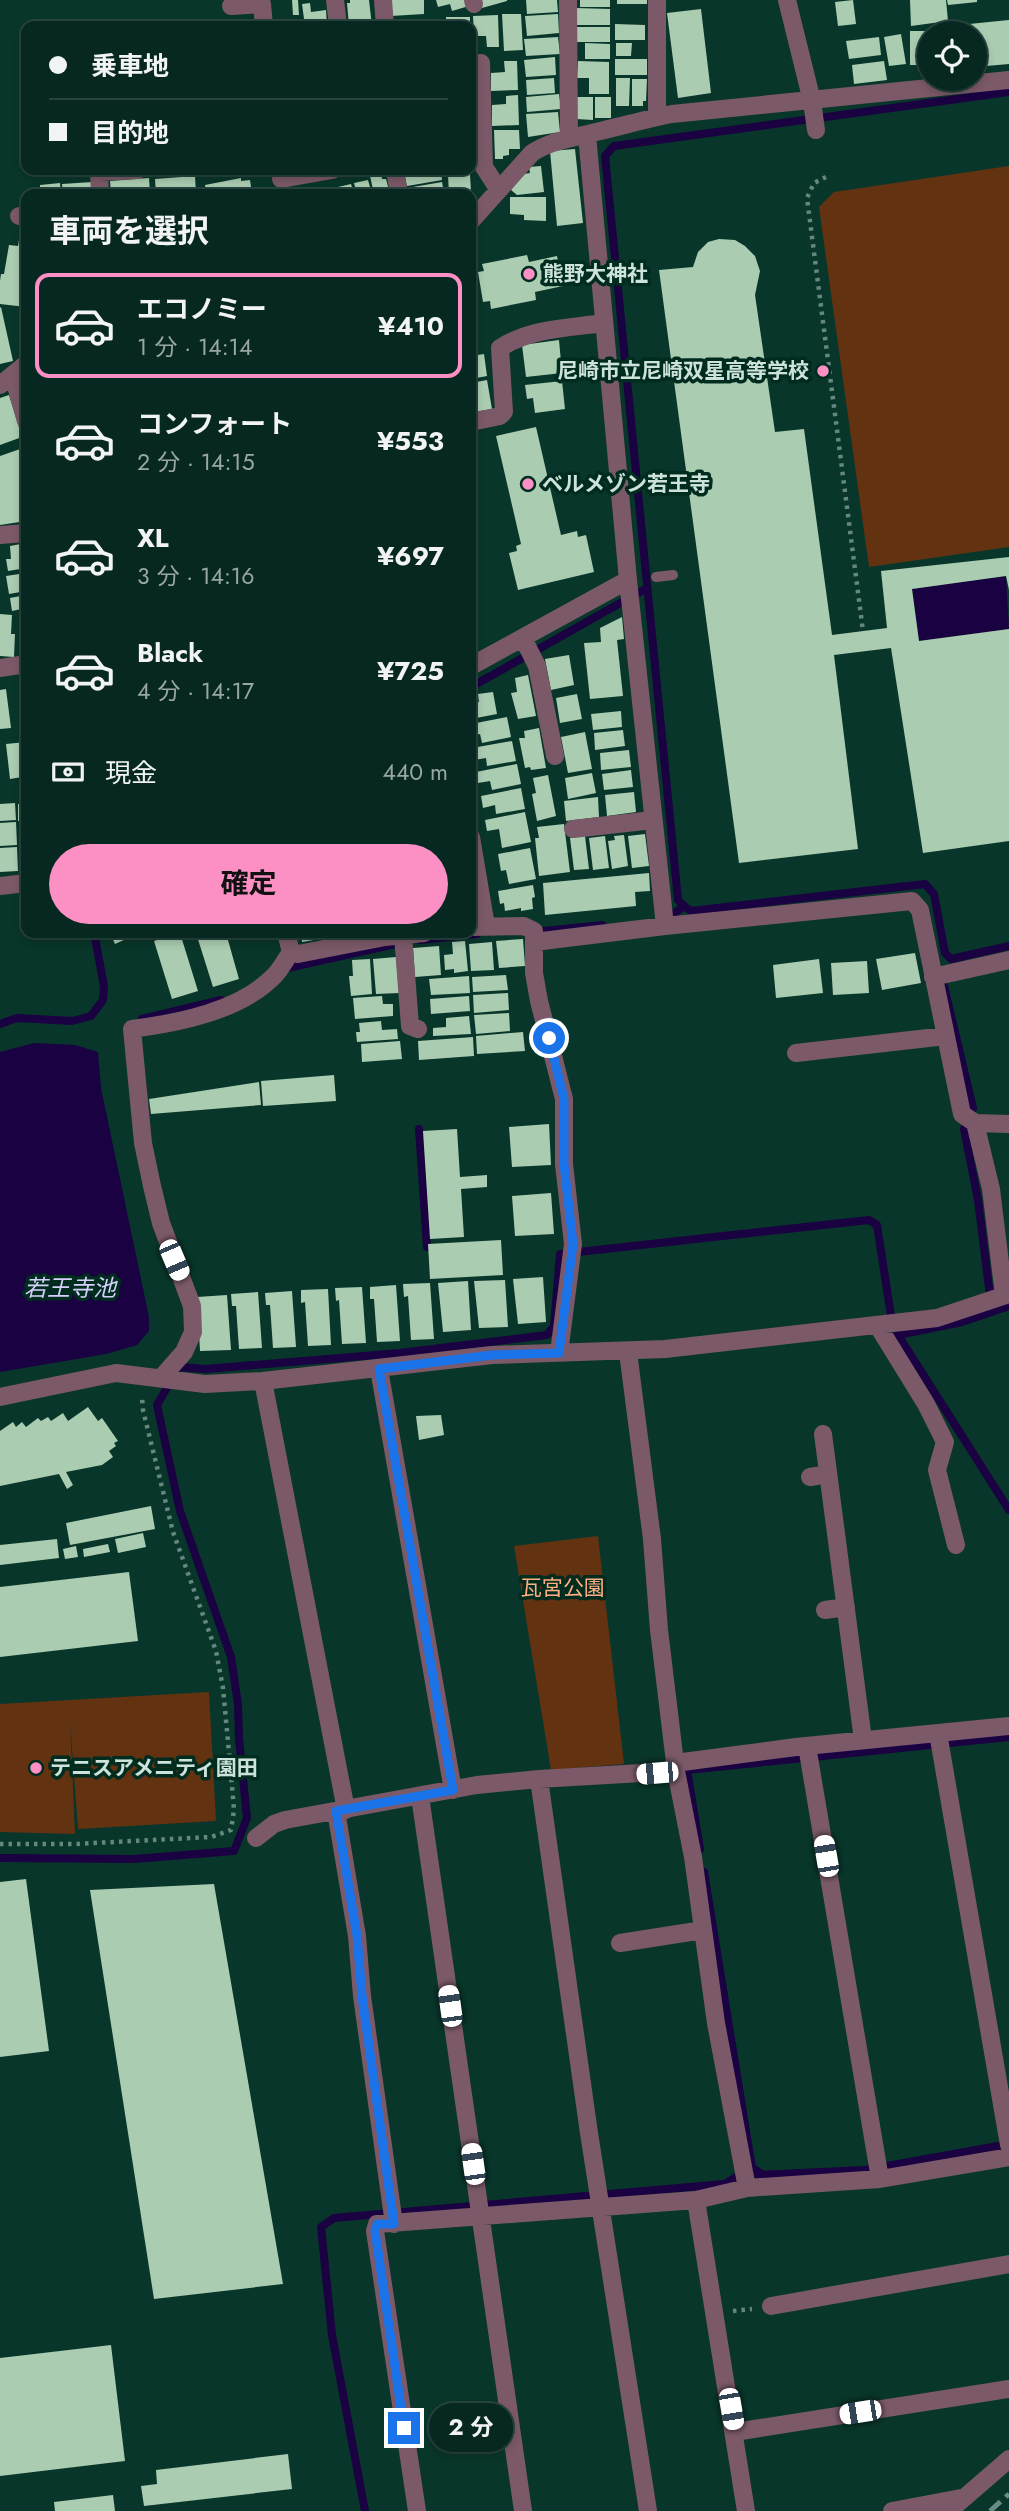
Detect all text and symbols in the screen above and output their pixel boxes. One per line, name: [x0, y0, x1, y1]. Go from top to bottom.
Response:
map controls: [917, 21, 987, 91]
button: locate: [917, 21, 987, 91]
text: 乗車地: [91, 47, 169, 85]
text: 目的地: [91, 114, 169, 152]
text: 車両を選択: [49, 208, 209, 254]
place label: 熊野大神社: [543, 259, 648, 289]
marker: 熊野大神社: [521, 266, 537, 282]
text: エコノミー: [137, 290, 267, 328]
icon: car: [53, 294, 116, 357]
text: ¥410: [378, 307, 444, 345]
text: 1 分 · 14:14: [137, 330, 252, 364]
place label: 尼崎市立尼崎双星高等学校: [557, 356, 809, 386]
marker: 尼崎市立尼崎双星高等学校: [815, 363, 831, 379]
text: コンフォート: [137, 405, 292, 443]
icon: car: [53, 409, 116, 472]
text: ¥553: [377, 422, 444, 460]
text: 2 分 · 14:15: [137, 445, 255, 479]
place label: ベルメゾン若王寺: [542, 469, 710, 499]
marker: ベルメゾン若王寺: [520, 476, 536, 492]
text: XL: [137, 519, 169, 557]
icon: car: [53, 524, 116, 587]
text: ¥697: [377, 537, 444, 575]
text: 3 分 · 14:16: [137, 559, 254, 593]
text: Black: [137, 634, 203, 672]
icon: car: [53, 639, 116, 702]
text: ¥725: [377, 652, 444, 690]
text: 4 分 · 14:17: [137, 674, 254, 708]
icon: cash: [49, 753, 87, 791]
text: 現金: [105, 754, 157, 792]
text: 440 m: [383, 755, 448, 789]
button: 確定: [49, 844, 448, 924]
route start: [533, 1022, 565, 1054]
car: [157, 1237, 192, 1283]
water label: 若王寺池: [24, 1271, 118, 1305]
park label: 瓦宮公園: [521, 1573, 605, 1603]
place label: テニスアメニティ園田: [50, 1753, 258, 1783]
marker: テニスアメニティ園田: [28, 1760, 44, 1776]
car: [636, 1761, 679, 1785]
car: [813, 1833, 840, 1879]
car: [437, 1984, 464, 2028]
car: [460, 2142, 487, 2186]
car: [718, 2386, 745, 2432]
car: [838, 2398, 883, 2426]
callout: 2 分: [428, 2404, 512, 2452]
text: 2 分: [449, 2410, 494, 2444]
route end: [388, 2412, 420, 2444]

